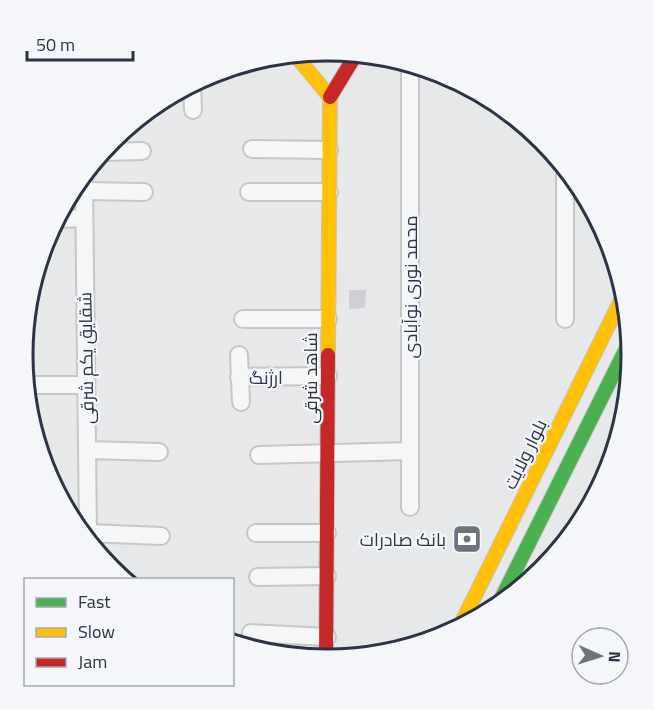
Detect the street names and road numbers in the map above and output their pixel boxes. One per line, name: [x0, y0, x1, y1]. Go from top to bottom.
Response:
street label: محمد نوری نوآبادی: [397, 215, 424, 359]
street label: شقایق یکم شرقی: [71, 292, 101, 424]
street label: شاهد شرقی: [297, 332, 324, 424]
street label: ارژنگ: [249, 364, 283, 391]
street label: بلوار ولایت: [496, 414, 554, 494]

